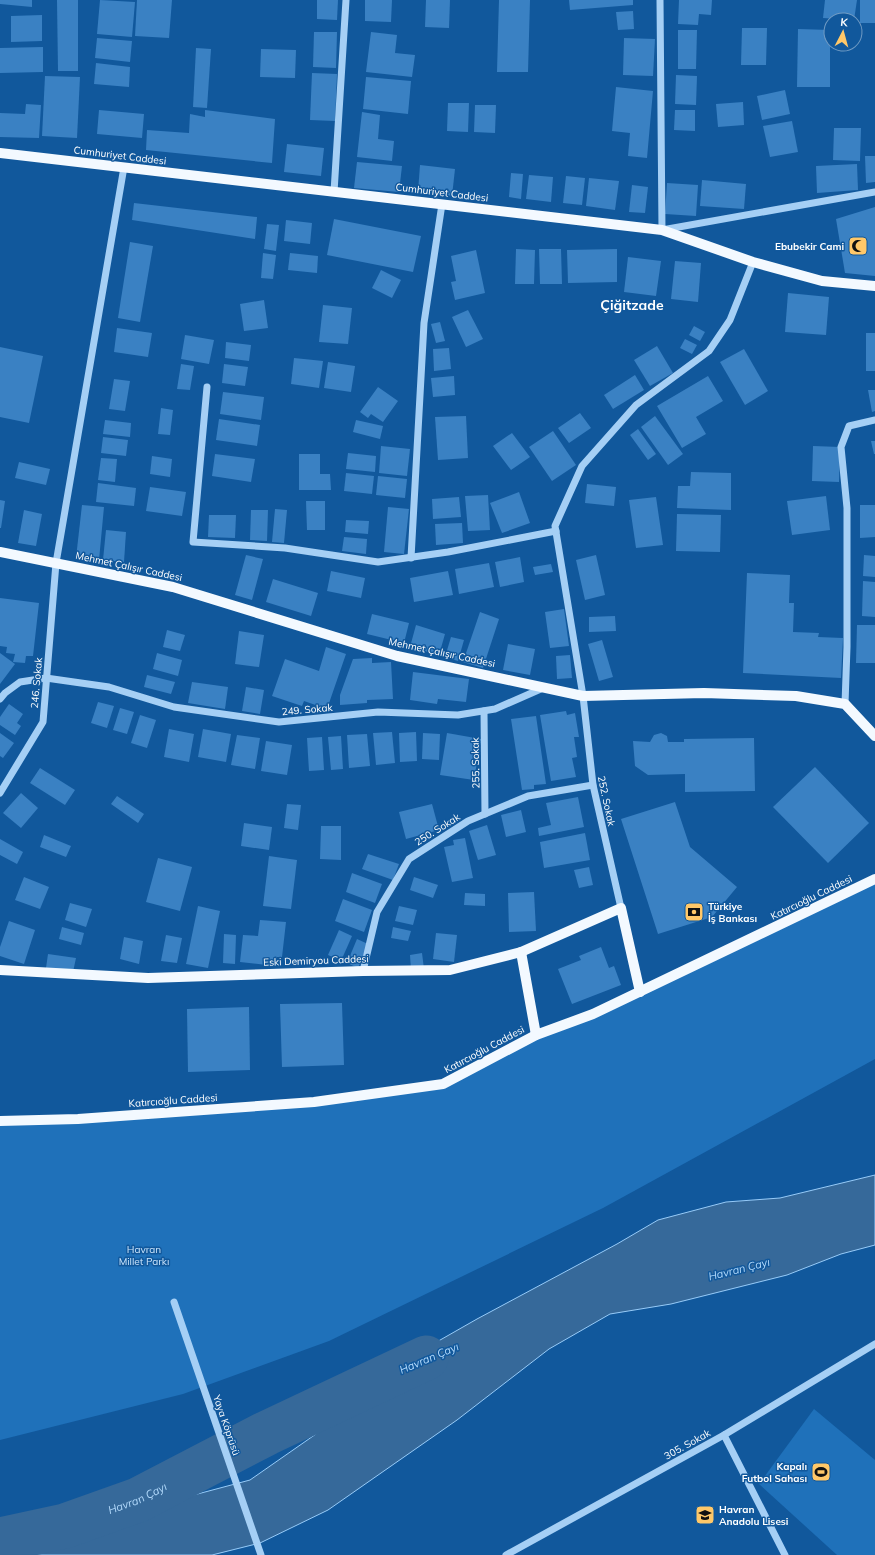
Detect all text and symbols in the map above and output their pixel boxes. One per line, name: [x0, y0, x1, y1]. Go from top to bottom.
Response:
north arrow: [823, 12, 863, 52]
text: K: [840, 15, 849, 29]
street label: Cumhuriyet Caddesi: [73, 143, 167, 168]
street label: Cumhuriyet Caddesi: [395, 180, 489, 205]
mosque icon: Ebubekir Cami: [847, 235, 869, 257]
place label: Ebubekir Cami: [775, 240, 844, 253]
district label: Çiğitzade: [600, 296, 664, 314]
street label: Mehmet Çalışır Caddesi: [74, 549, 183, 584]
street label: Mehmet Çalışır Caddesi: [387, 635, 496, 670]
street label: 246. Sokak: [28, 656, 45, 709]
street label: 249. Sokak: [281, 701, 334, 718]
street label: 255. Sokak: [469, 736, 482, 789]
street label: 252. Sokak: [595, 775, 618, 828]
street label: 250. Sokak: [412, 810, 463, 848]
street label: Katırcıoğlu Caddesi: [768, 872, 854, 923]
place label: Türkiye İş Bankası: [708, 900, 757, 925]
bank icon: Türkiye İş Bankası: [683, 901, 705, 923]
street label: Eski Demiryou Caddesi: [263, 952, 369, 969]
street label: Katırcıoğlu Caddesi: [442, 1023, 527, 1076]
street label: Katırcıoğlu Caddesi: [128, 1091, 218, 1110]
park label: Havran Millet Parkı: [119, 1243, 169, 1268]
water label: Havran Çayı: [707, 1254, 772, 1283]
water label: Havran Çayı: [397, 1339, 461, 1377]
street label: Yaya Köprüsü: [210, 1392, 243, 1457]
street label: 305. Sokak: [662, 1426, 713, 1463]
place label: Kapalı Futbol Sahası: [742, 1460, 807, 1485]
sports icon: Kapalı Futbol Sahası: [810, 1461, 832, 1483]
water label: Havran Çayı: [106, 1479, 170, 1517]
place label: Havran Anadolu Lisesi: [719, 1503, 788, 1528]
school or university icon: Havran Anadolu Lisesi: [694, 1504, 716, 1526]

